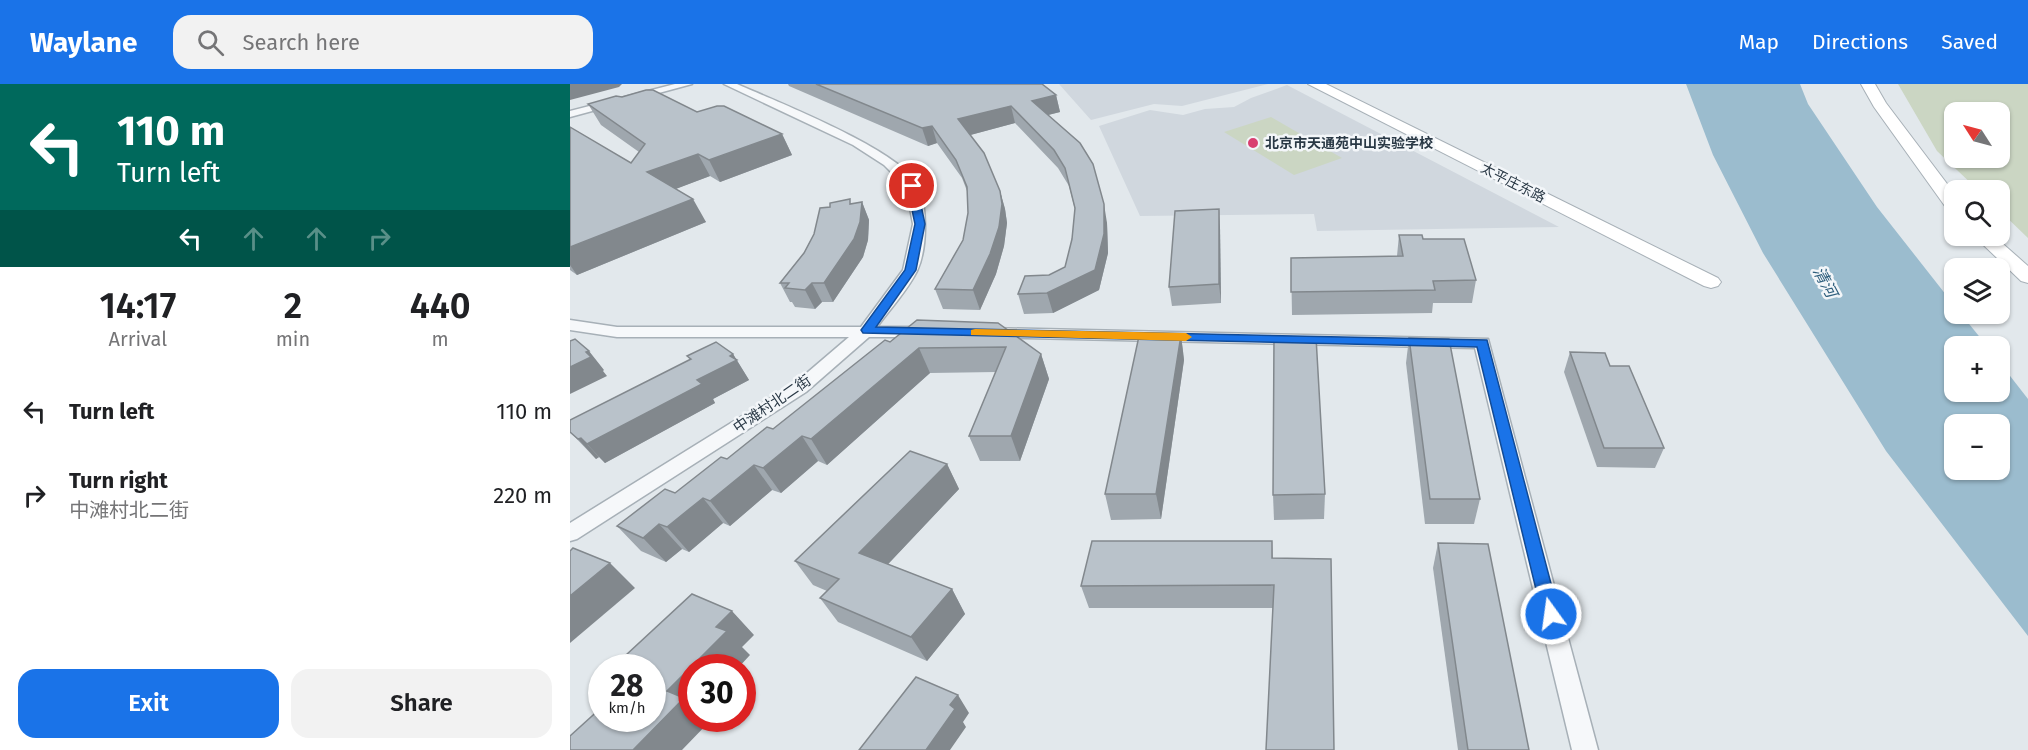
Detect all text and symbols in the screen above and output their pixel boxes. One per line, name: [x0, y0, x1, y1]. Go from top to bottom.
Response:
search box: [173, 15, 593, 69]
text: Waylane: [30, 26, 137, 59]
icon: search: [194, 26, 227, 59]
text: Search here: [242, 29, 360, 56]
text: Map: [1739, 29, 1779, 55]
text: Directions: [1812, 29, 1908, 55]
text: Saved: [1941, 29, 1998, 55]
north arrow: [1944, 102, 2010, 168]
map controls: [1944, 102, 2010, 480]
text: 110 m: [117, 106, 225, 156]
icon: left: [18, 108, 96, 186]
place label: 北京市天通苑中山实验学校: [1265, 135, 1433, 152]
marker: 北京市天通苑中山实验学校: [1246, 136, 1260, 150]
text: Turn left: [117, 157, 220, 189]
pin: [886, 160, 937, 211]
street label: 太平庄东路: [1478, 160, 1548, 206]
icon: arrive: [895, 169, 928, 202]
button: search: [1944, 180, 2010, 246]
icon: left: [174, 222, 207, 255]
icon: ahead: [237, 222, 270, 255]
icon: ahead: [300, 222, 333, 255]
icon: right: [363, 222, 396, 255]
button: layers: [1944, 258, 2010, 324]
water label: 清河: [1809, 263, 1842, 303]
text: 14:17: [99, 284, 176, 328]
text: 2: [284, 284, 302, 328]
text: 440: [410, 284, 471, 328]
text: Arrival: [109, 327, 167, 351]
text: min: [276, 327, 310, 351]
text: m: [432, 327, 449, 351]
button: +: [1944, 336, 2010, 402]
street label: 中滩村北二街: [730, 371, 814, 437]
icon: left: [18, 395, 51, 428]
text: Turn left: [69, 398, 154, 425]
text: 110 m: [496, 398, 552, 425]
button: −: [1944, 414, 2010, 480]
text: Turn right: [69, 467, 168, 494]
icon: right: [18, 479, 51, 512]
text: 220 m: [493, 482, 552, 509]
text: 中滩村北二街: [69, 498, 189, 522]
position arrow: [1519, 582, 1583, 646]
speed limit sign: 30: [678, 654, 756, 732]
text: 28: [611, 668, 643, 704]
button: Exit: [18, 669, 279, 738]
button: Share: [291, 669, 552, 738]
text: km/h: [608, 699, 646, 717]

